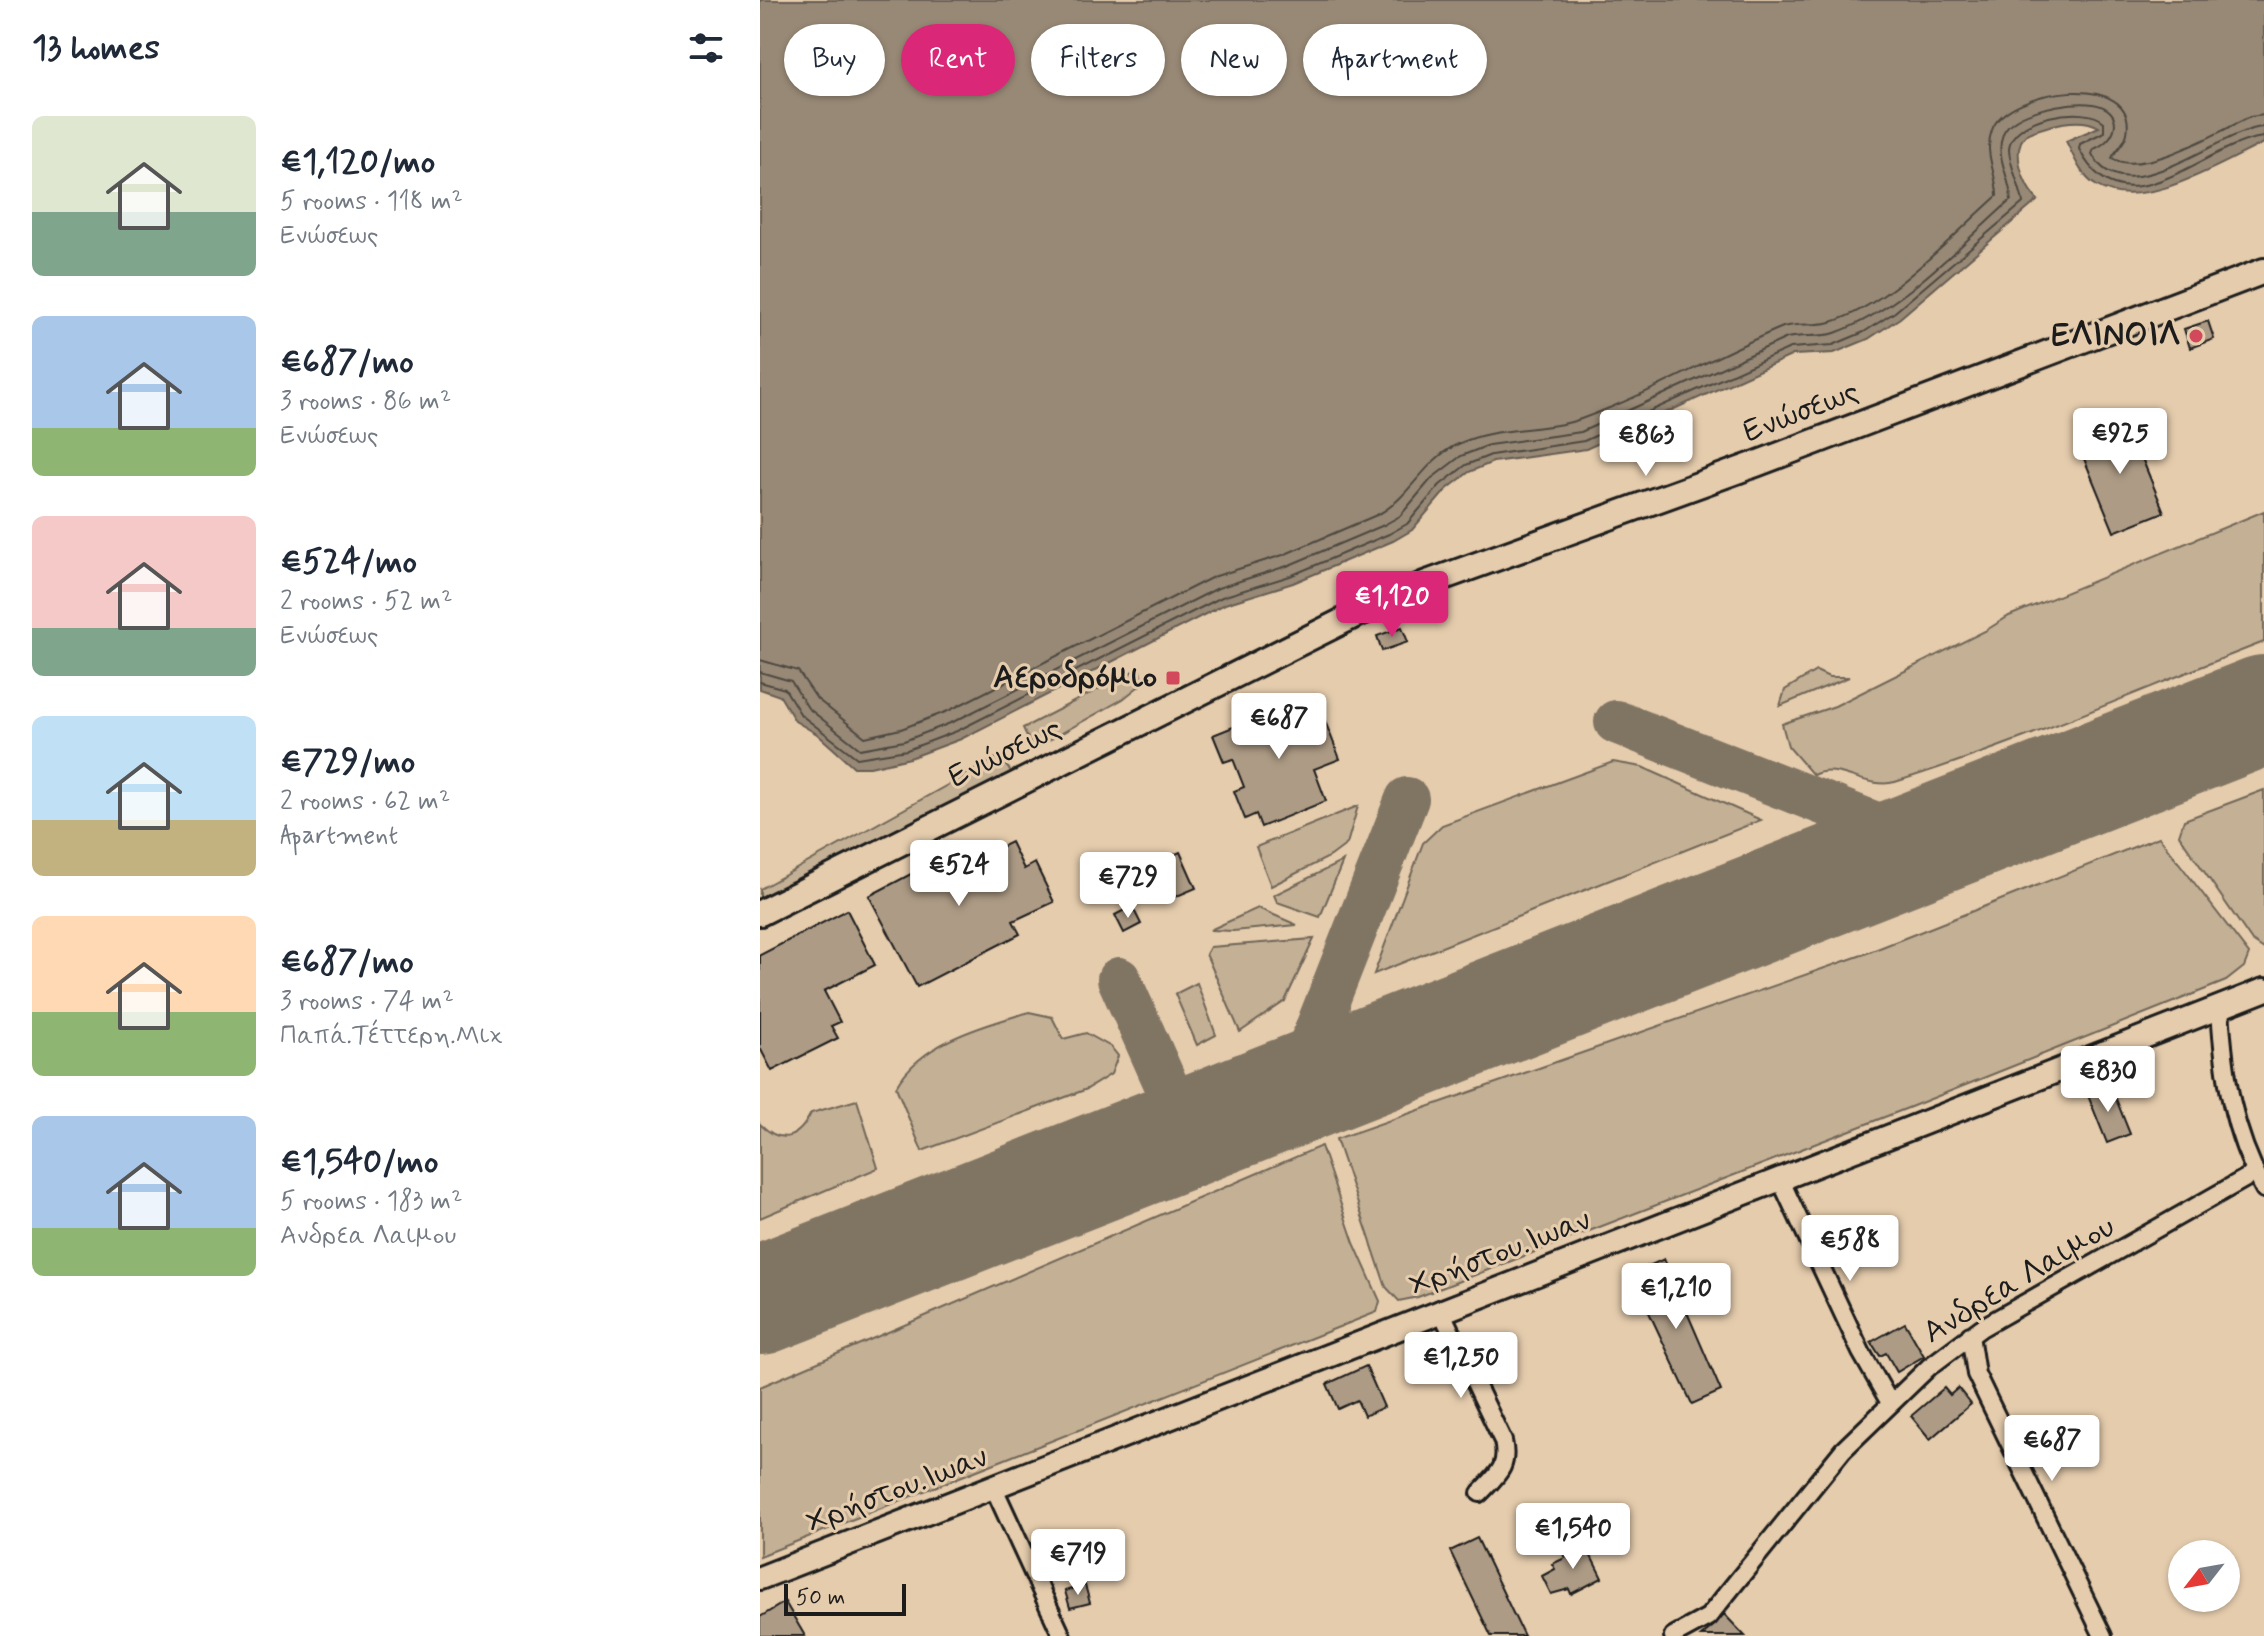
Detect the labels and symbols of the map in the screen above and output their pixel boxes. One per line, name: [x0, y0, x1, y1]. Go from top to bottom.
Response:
place label: ΕΛΙΝΟΙΛ: [2051, 315, 2181, 357]
marker: ΕΛΙΝΟΙΛ: [2187, 327, 2205, 345]
street label: Ενώσεως: [1737, 371, 1865, 453]
pin: €925: [2073, 408, 2167, 476]
pin: €863: [1599, 410, 1693, 478]
pin: €1,120: [1327, 571, 1457, 639]
place label: Αεροδρόμιο: [993, 657, 1157, 699]
marker: Αεροδρόμιο: [1164, 669, 1182, 687]
pin: €687: [1232, 693, 1326, 761]
street label: Ενώσεως: [941, 708, 1069, 798]
pin: €524: [912, 840, 1006, 908]
pin: €729: [1081, 852, 1175, 920]
pin: €830: [2061, 1046, 2155, 1114]
street label: Χρήστου.Ιωαν: [1403, 1199, 1597, 1307]
street label: Ανδρεα Λαιμου: [1915, 1206, 2123, 1354]
pin: €588: [1803, 1215, 1897, 1283]
pin: €1,210: [1611, 1263, 1741, 1331]
pin: €1,250: [1396, 1332, 1526, 1400]
pin: €687: [2005, 1415, 2099, 1483]
street label: Χρήστου.Ιωαν: [800, 1436, 994, 1544]
pin: €1,540: [1508, 1503, 1638, 1571]
pin: €719: [1031, 1529, 1125, 1597]
north arrow: [2168, 1540, 2240, 1612]
scale bar: [784, 1580, 906, 1616]

